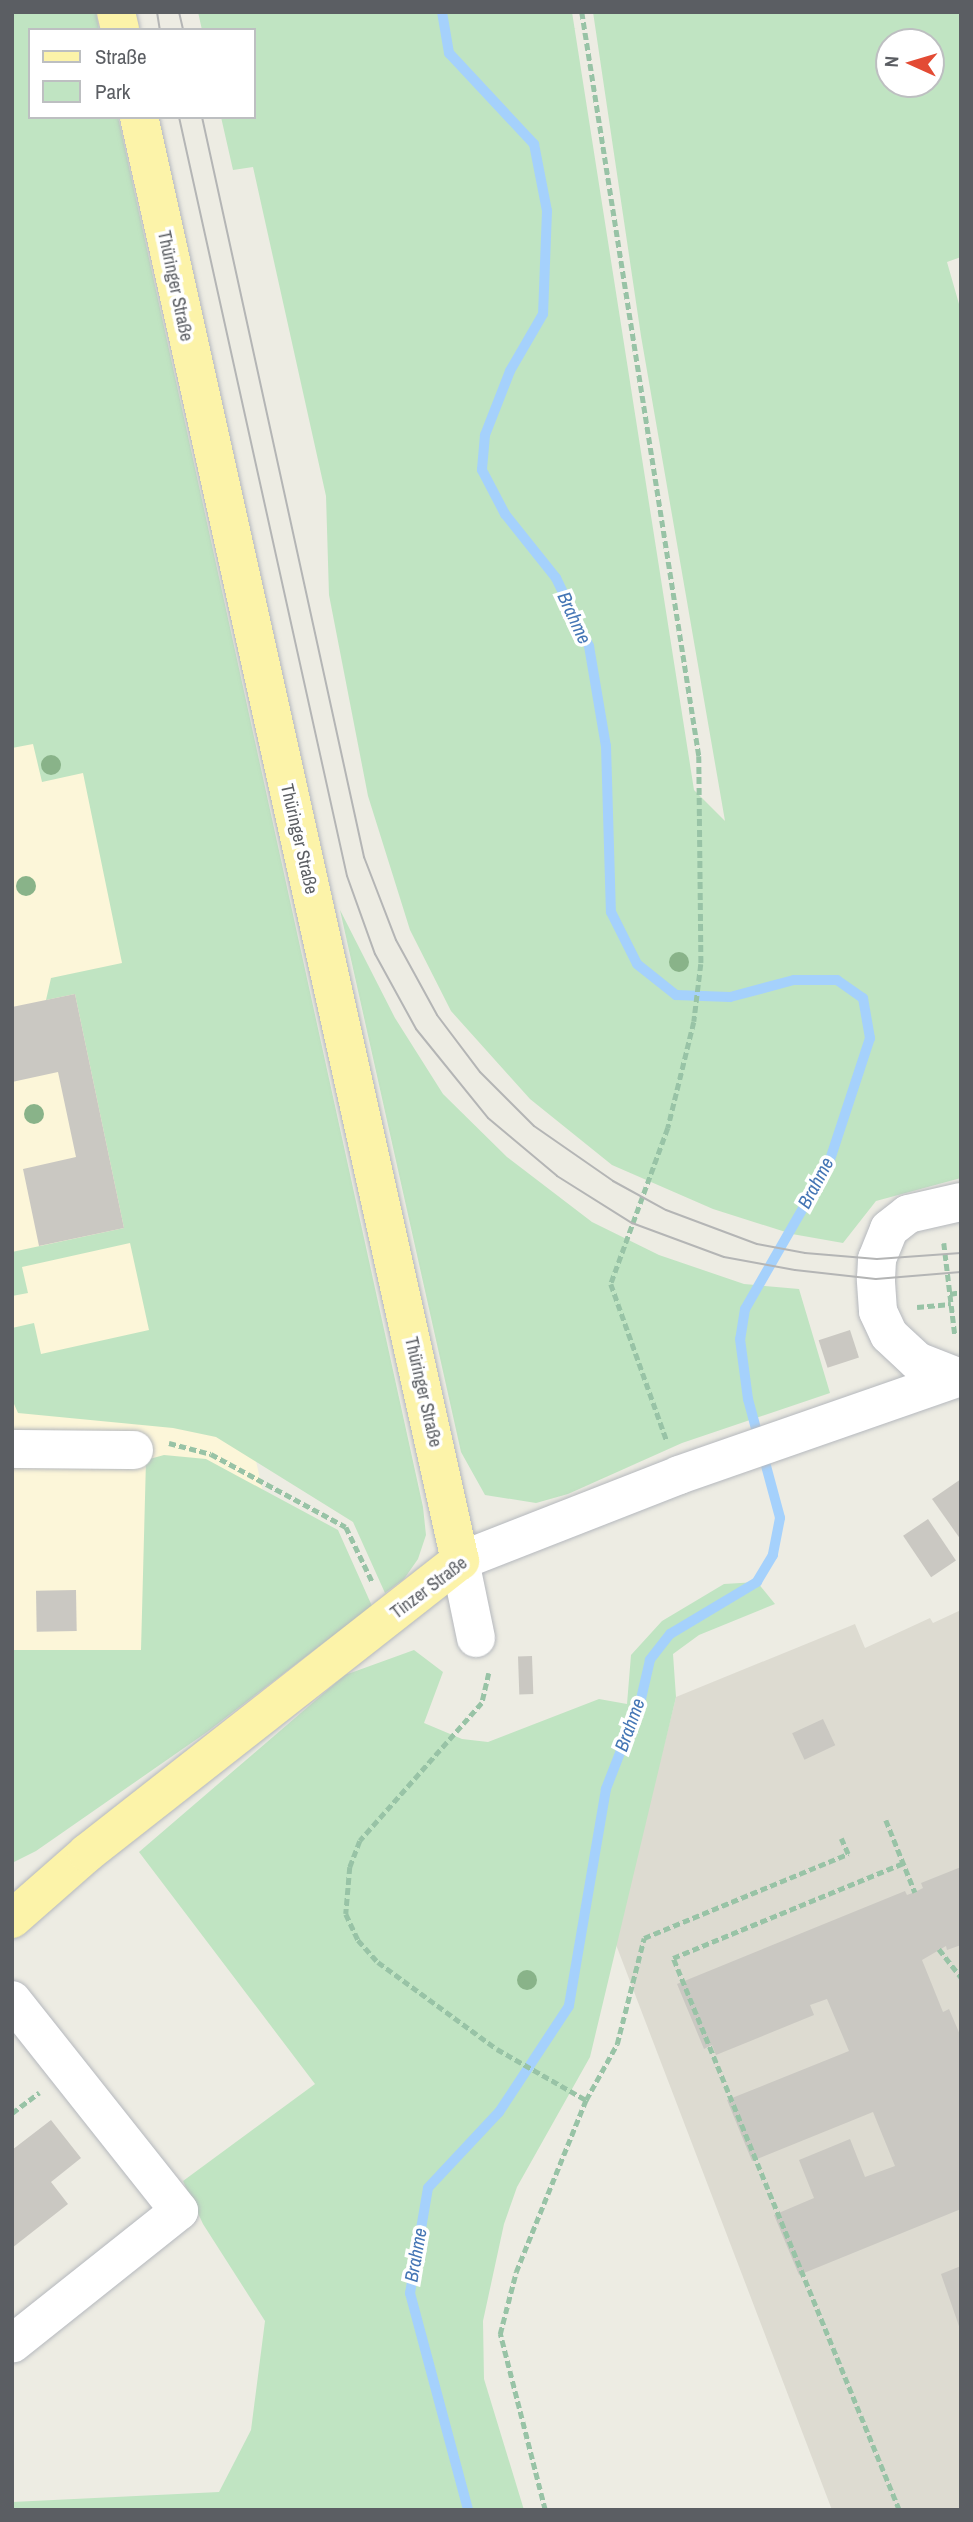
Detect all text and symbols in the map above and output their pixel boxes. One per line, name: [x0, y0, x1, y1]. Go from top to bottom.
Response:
legend: [28, 28, 256, 119]
north arrow: [875, 28, 945, 98]
text: Straße: [95, 42, 147, 71]
text: N: [878, 55, 904, 68]
text: Park: [95, 77, 130, 106]
street label: Thüringer Straße: [153, 229, 197, 343]
water label: Brahme: [552, 588, 596, 648]
street label: Thüringer Straße: [276, 782, 322, 896]
water label: Brahme: [793, 1154, 839, 1212]
street label: Thüringer Straße: [400, 1335, 446, 1449]
street label: Tinzer Straße: [387, 1552, 471, 1624]
water label: Brahme: [610, 1695, 650, 1755]
water label: Brahme: [400, 2226, 432, 2284]

